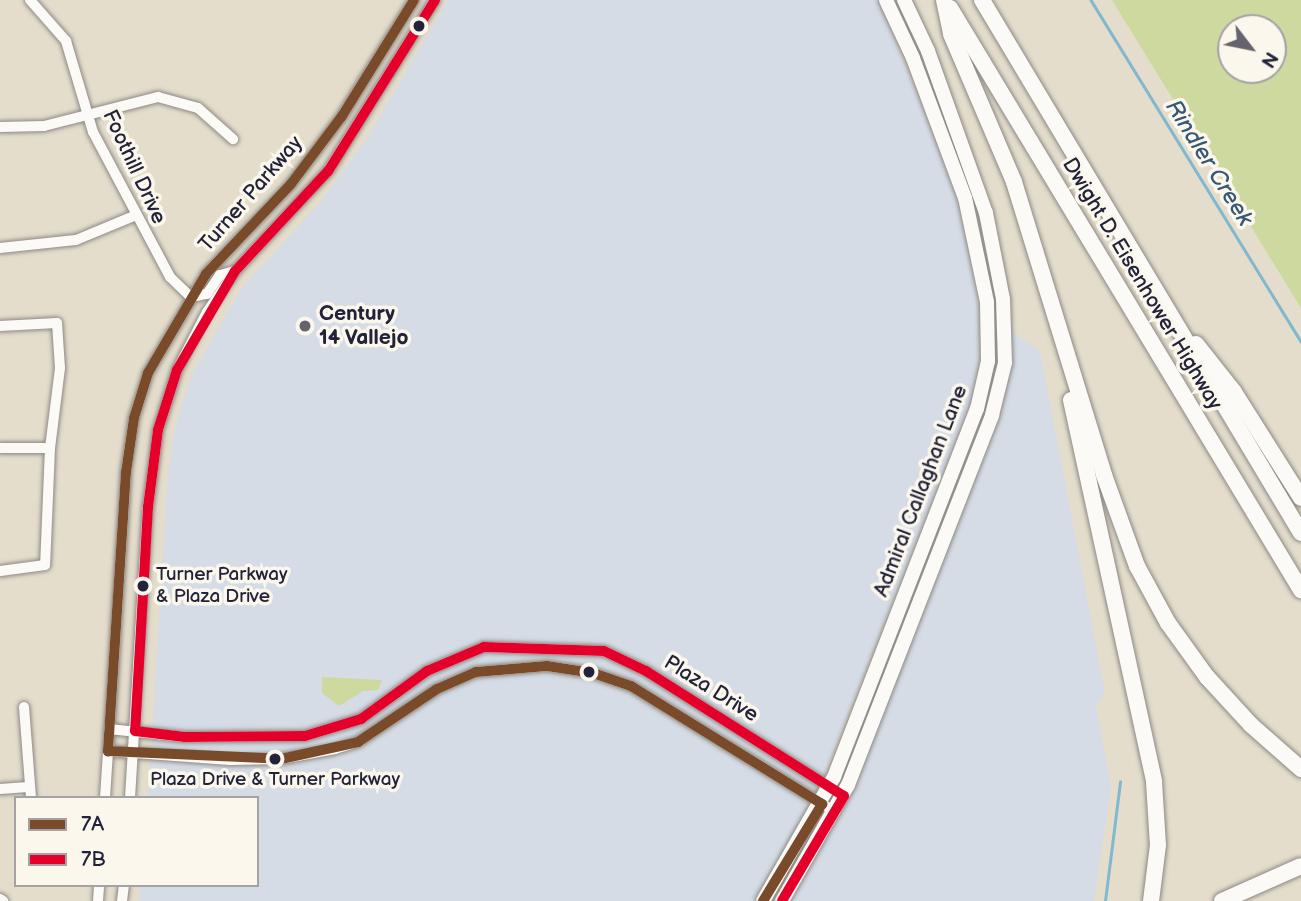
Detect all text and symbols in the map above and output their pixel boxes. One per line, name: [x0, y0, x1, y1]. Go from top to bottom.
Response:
north arrow: [1217, 14, 1287, 84]
unlabelled marker: [412, 19, 426, 33]
text: N: [1255, 47, 1282, 71]
water label: Rindler Creek: [1159, 95, 1259, 231]
street label: Foothill Drive: [97, 106, 171, 228]
street label: Turner Parkway: [194, 131, 308, 257]
street label: Dwight D. Eisenhower Highway: [1057, 153, 1227, 415]
place label: Century 14 Vallejo: [319, 301, 409, 351]
marker: Century 14 Vallejo: [297, 318, 313, 334]
street label: Admiral Callaghan Lane: [869, 382, 973, 600]
place label: Turner Parkway & Plaza Drive: [156, 564, 287, 608]
marker: Turner Parkway & Plaza Drive: [136, 579, 150, 593]
street label: Plaza Drive: [659, 650, 763, 728]
unlabelled marker: [582, 665, 596, 679]
marker: Plaza Drive & Turner Parkway: [268, 752, 282, 766]
place label: Plaza Drive & Turner Parkway: [150, 769, 400, 791]
legend: [14, 796, 259, 887]
text: 7A: [81, 812, 104, 837]
text: 7B: [81, 847, 106, 872]

